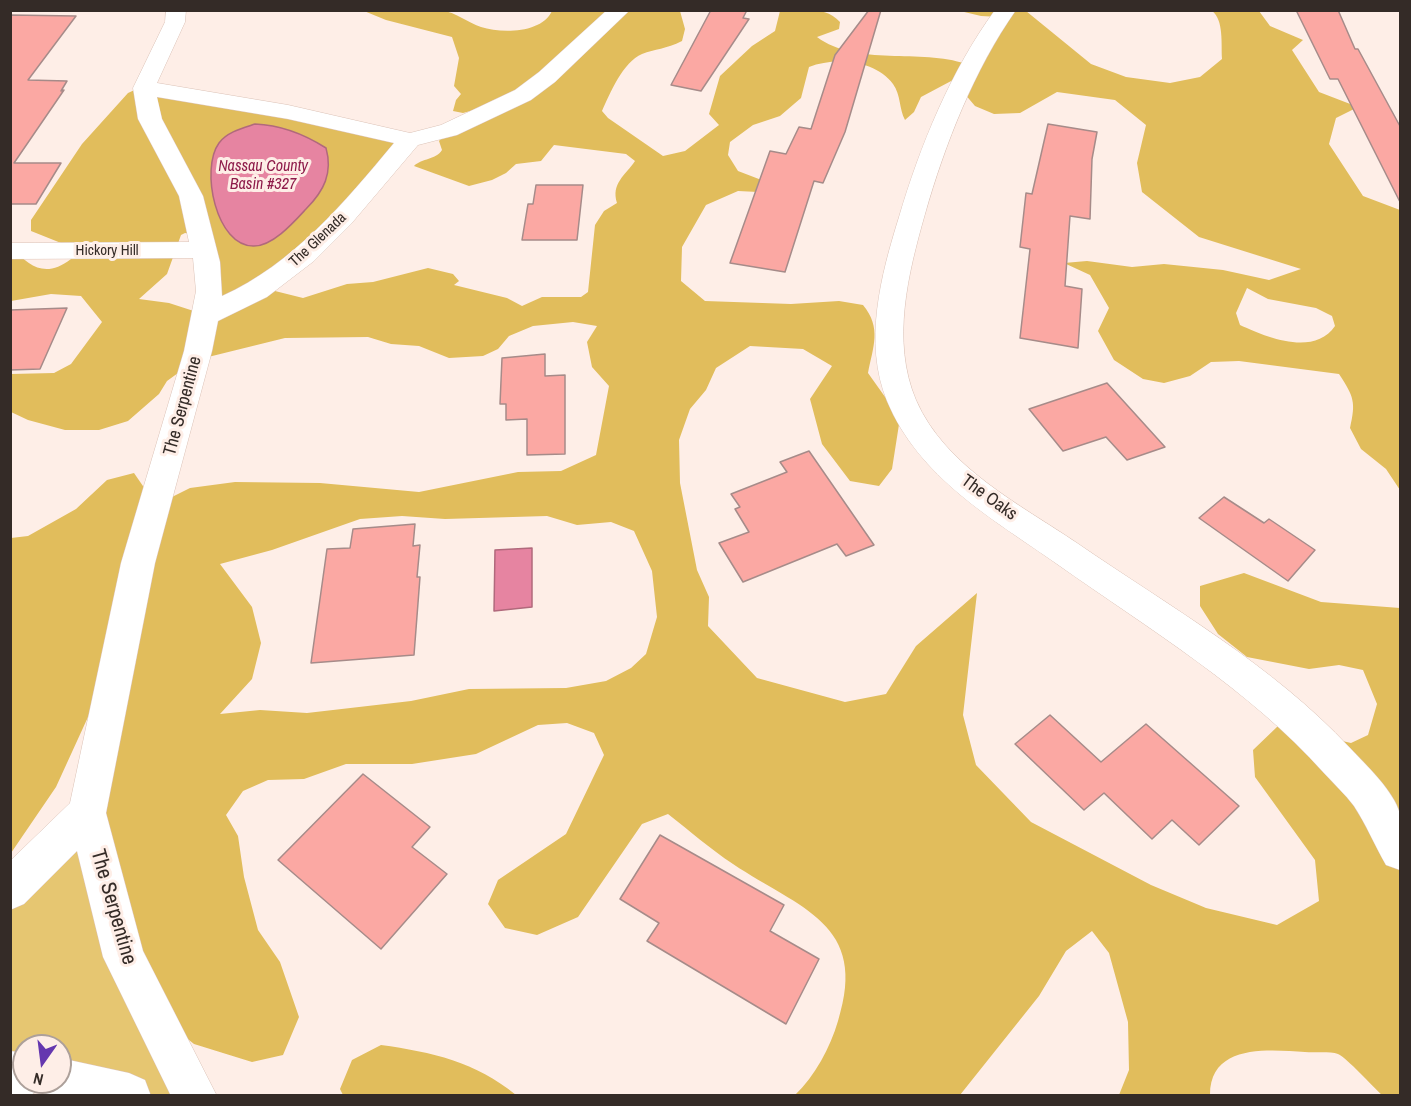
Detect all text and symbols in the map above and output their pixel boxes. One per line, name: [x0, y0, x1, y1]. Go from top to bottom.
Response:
water label: Nassau County Basin #327: [218, 157, 308, 195]
street label: The Glenada: [286, 209, 350, 271]
street label: Hickory Hill: [76, 242, 138, 260]
street label: The Serpentine: [159, 354, 207, 458]
street label: The Oaks: [957, 470, 1021, 526]
street label: The Serpentine: [85, 846, 141, 968]
north arrow: [12, 1034, 72, 1094]
text: N: [31, 1068, 45, 1091]

